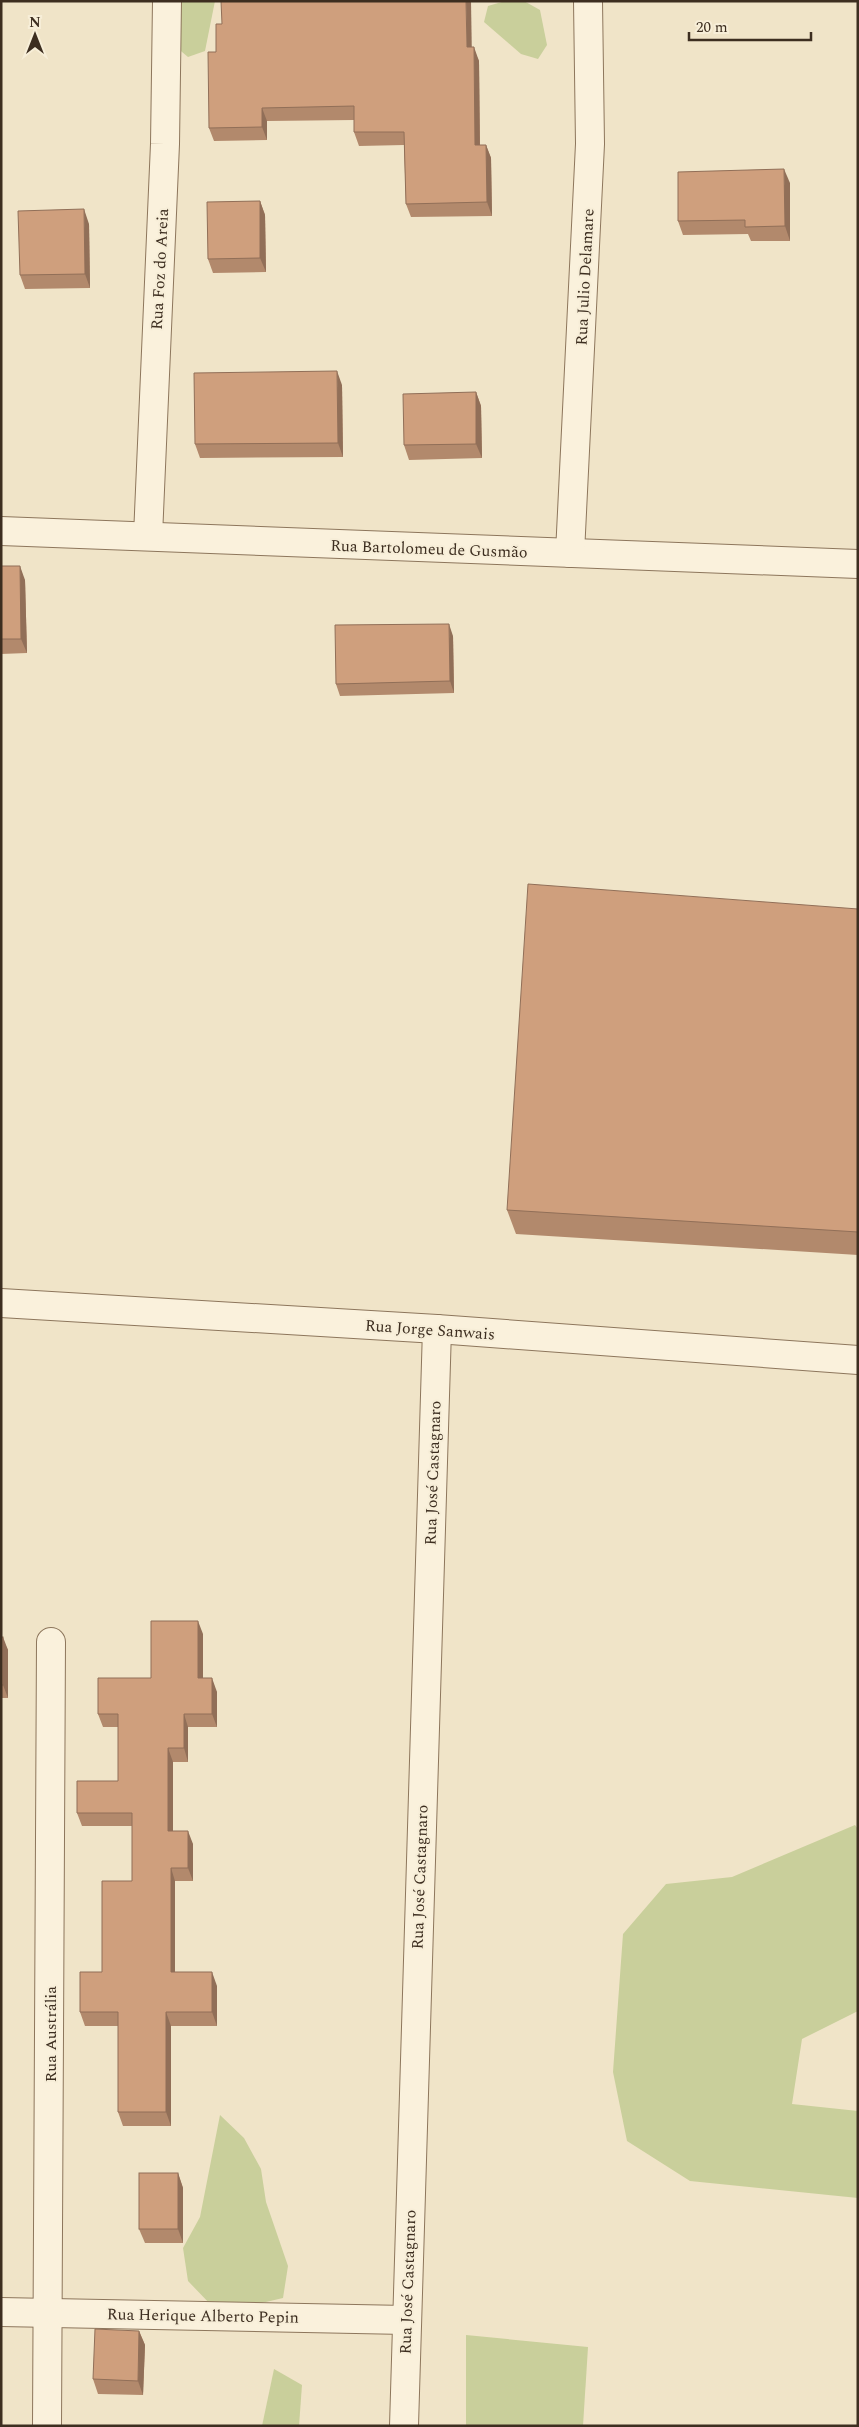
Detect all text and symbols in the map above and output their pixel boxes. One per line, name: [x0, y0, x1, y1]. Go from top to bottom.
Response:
north arrow: [10, 10, 60, 60]
scale bar: [689, 10, 812, 42]
text: N: [29, 12, 41, 33]
text: 20 m: [696, 16, 728, 39]
street label: Rua Foz do Areia: [145, 208, 175, 330]
street label: Rua Julio Delamare: [569, 208, 601, 346]
street label: Rua Bartolomeu de Gusmão: [330, 534, 528, 564]
street label: Rua Jorge Sanwais: [364, 1313, 496, 1347]
street label: Rua José Castagnaro: [418, 1400, 448, 1546]
street label: Rua José Castagnaro: [405, 1804, 435, 1950]
street label: Rua Austrália: [39, 1986, 63, 2082]
street label: Rua José Castagnaro: [393, 2209, 423, 2355]
street label: Rua Herique Alberto Pepin: [107, 2302, 299, 2330]

